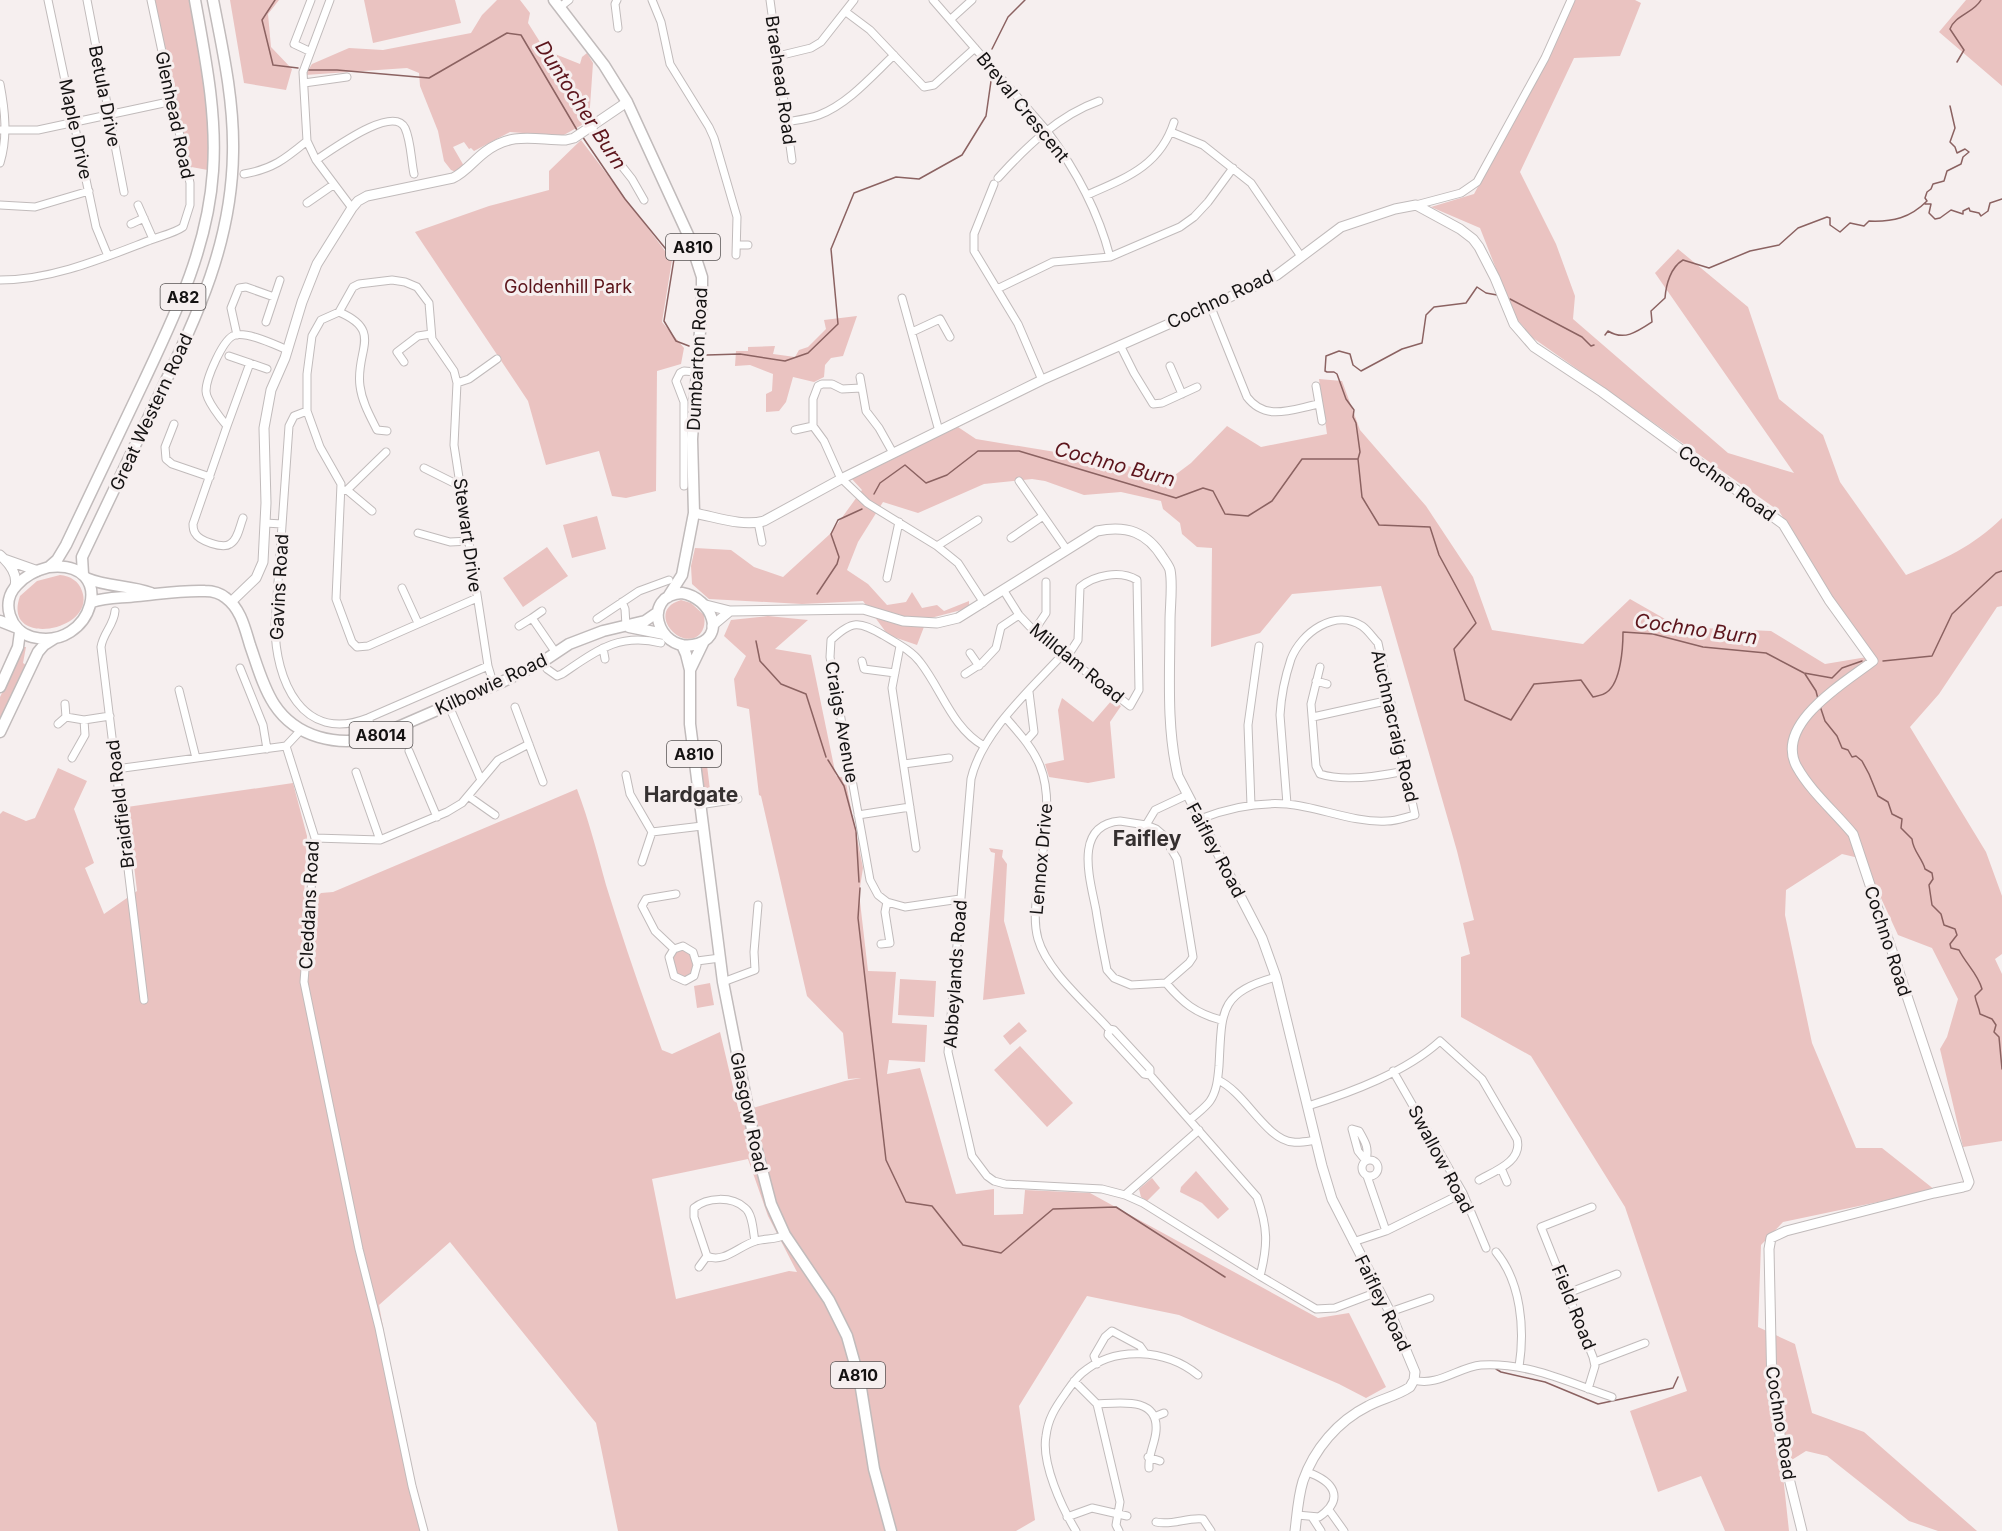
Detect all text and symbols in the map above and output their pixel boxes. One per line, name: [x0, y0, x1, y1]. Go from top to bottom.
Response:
street label: Braehead Road: [762, 14, 800, 146]
water label: Duntocher Burn: [530, 36, 632, 174]
street label: Betula Drive: [85, 43, 125, 149]
street label: Breval Crescent: [972, 48, 1074, 166]
street label: Glenhead Road: [151, 49, 199, 181]
street label: Maple Drive: [55, 77, 97, 181]
road number: A810: [666, 234, 720, 260]
street label: Cochno Road: [1164, 265, 1276, 333]
park label: Goldenhill Park: [504, 276, 632, 297]
road number: A82: [160, 284, 206, 310]
street label: Dumbarton Road: [683, 287, 711, 431]
street label: Great Western Road: [105, 330, 197, 494]
water label: Cochno Burn: [1052, 436, 1178, 492]
street label: Cochno Road: [1674, 441, 1780, 525]
street label: Stewart Drive: [450, 477, 486, 593]
street label: Gavins Road: [266, 533, 292, 641]
water label: Cochno Burn: [1633, 608, 1759, 650]
street label: Milldam Road: [1026, 619, 1128, 707]
street label: Auchnacraig Road: [1367, 648, 1423, 804]
street label: Kilbowie Road: [432, 649, 550, 719]
street label: Craigs Avenue: [821, 659, 863, 785]
road number: A8014: [350, 722, 412, 748]
street label: Braidfield Road: [102, 738, 138, 870]
road number: A810: [667, 741, 721, 767]
district label: Hardgate: [644, 782, 738, 807]
street label: Faifley Road: [1182, 799, 1250, 901]
street label: Lennox Drive: [1026, 802, 1056, 916]
district label: Faifley: [1113, 826, 1182, 851]
street label: Cleddans Road: [295, 840, 323, 970]
street label: Cochno Road: [1860, 883, 1916, 999]
street label: Abbeylands Road: [939, 899, 971, 1049]
street label: Glasgow Road: [726, 1050, 772, 1174]
street label: Swallow Road: [1404, 1102, 1478, 1216]
street label: Faifley Road: [1351, 1251, 1415, 1355]
street label: Field Road: [1548, 1262, 1600, 1352]
road number: A810: [831, 1362, 885, 1388]
street label: Cochno Road: [1762, 1365, 1800, 1481]

